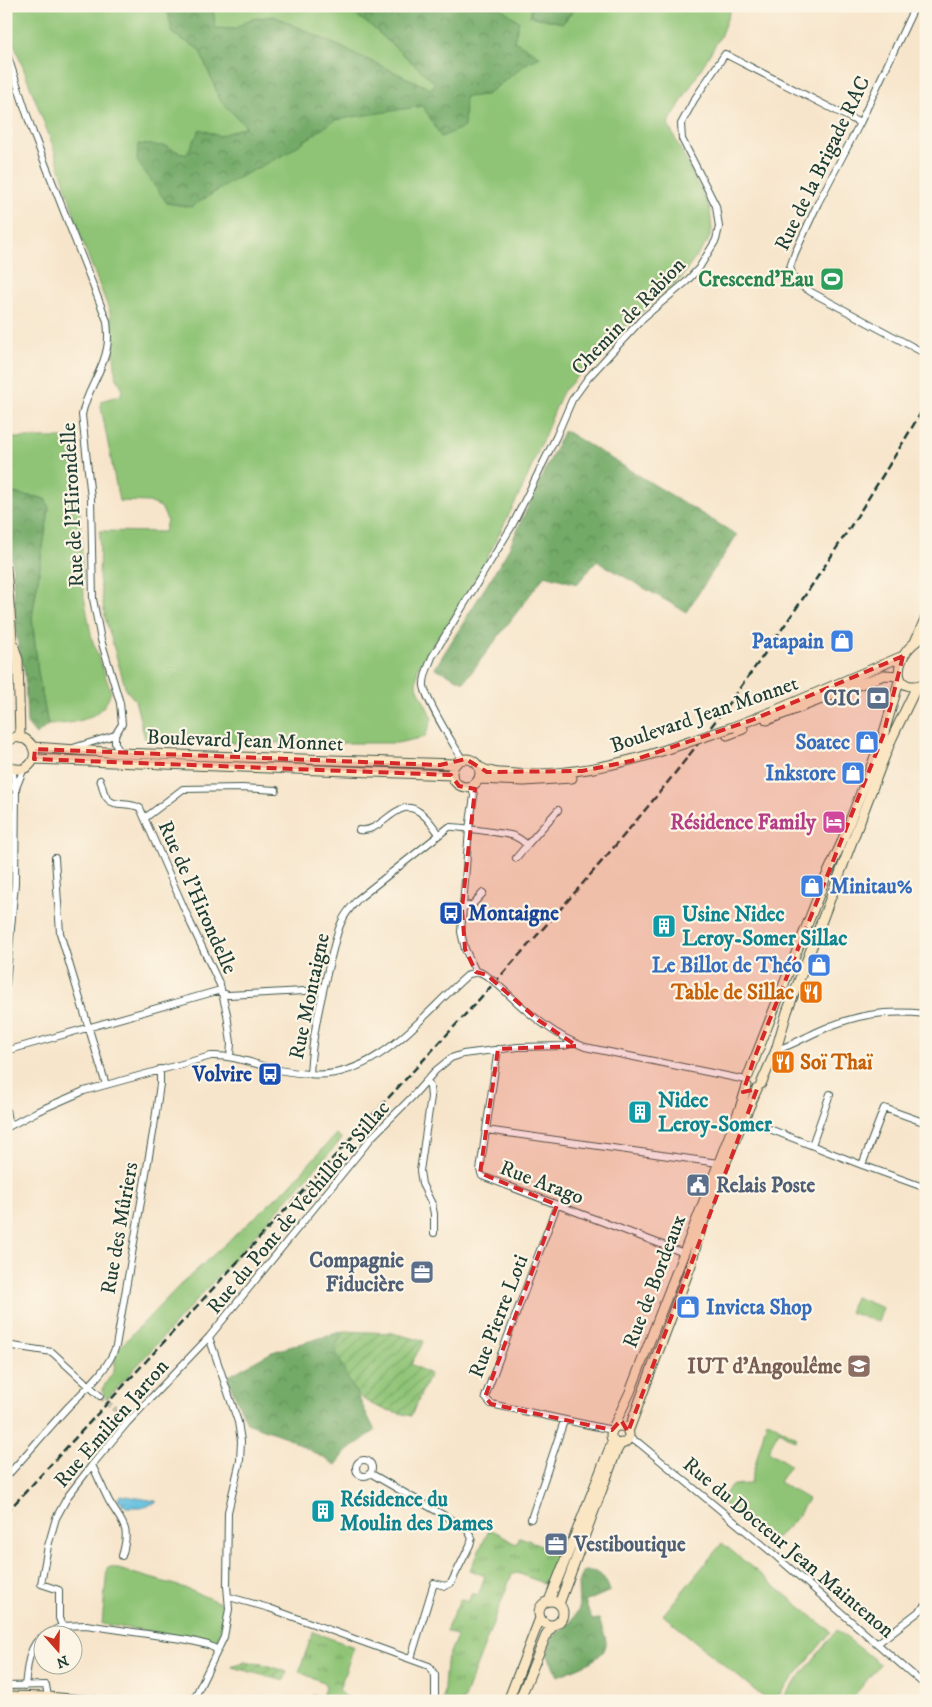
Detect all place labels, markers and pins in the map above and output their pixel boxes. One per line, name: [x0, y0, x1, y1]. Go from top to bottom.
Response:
sports icon: Crescend'Eau: [819, 266, 845, 292]
place label: Crescend'Eau: [698, 267, 814, 293]
shop icon: Patapain: [829, 628, 855, 654]
place label: Patapain: [751, 629, 825, 655]
bank icon: CIC: [865, 685, 891, 711]
place label: CIC: [824, 686, 860, 712]
shop icon: Soatec: [854, 729, 880, 755]
place label: Soatec: [795, 730, 850, 756]
shop icon: Inkstore: [840, 760, 866, 786]
place label: Inkstore: [766, 761, 836, 787]
hotel icon: Résidence Family: [821, 809, 847, 835]
place label: Résidence Family: [670, 810, 817, 836]
shop icon: Minitau%: [799, 873, 825, 899]
place label: Minitau%: [830, 874, 913, 900]
bus stop icon: Montaigne: [438, 900, 464, 926]
place label: Montaigne: [468, 901, 559, 927]
place label: Usine Nidec Leroy-Somer Sillac: [682, 902, 847, 952]
building icon: Usine Nidec Leroy-Somer Sillac: [651, 913, 677, 939]
shop icon: Le Billot de Théo: [806, 952, 832, 978]
place label: Le Billot de Théo: [652, 953, 802, 979]
restaurant icon: Table de Sillac: [798, 979, 824, 1005]
place label: Table de Sillac: [670, 980, 794, 1006]
restaurant icon: Soï Thaï: [770, 1049, 796, 1075]
place label: Soï Thaï: [800, 1050, 874, 1076]
bus stop icon: Volvire: [257, 1061, 283, 1087]
place label: Volvire: [191, 1062, 252, 1088]
place label: Nidec Leroy-Somer: [658, 1088, 773, 1138]
building icon: Nidec Leroy-Somer: [627, 1099, 653, 1125]
public building icon: Relais Poste: [685, 1172, 711, 1198]
place label: Relais Poste: [716, 1173, 815, 1199]
place label: Compagnie Fiducière: [309, 1248, 404, 1298]
office icon: Compagnie Fiducière: [409, 1259, 435, 1285]
shop icon: Invicta Shop: [675, 1294, 701, 1320]
place label: Invicta Shop: [706, 1295, 813, 1321]
school or university icon: IUT d'Angoulême: [846, 1353, 872, 1379]
place label: IUT d'Angoulême: [687, 1354, 842, 1380]
place label: Résidence du Moulin des Dames: [340, 1487, 493, 1537]
building icon: Résidence du Moulin des Dames: [310, 1498, 336, 1524]
office icon: Vestiboutique: [543, 1531, 569, 1557]
place label: Vestiboutique: [573, 1532, 686, 1558]

